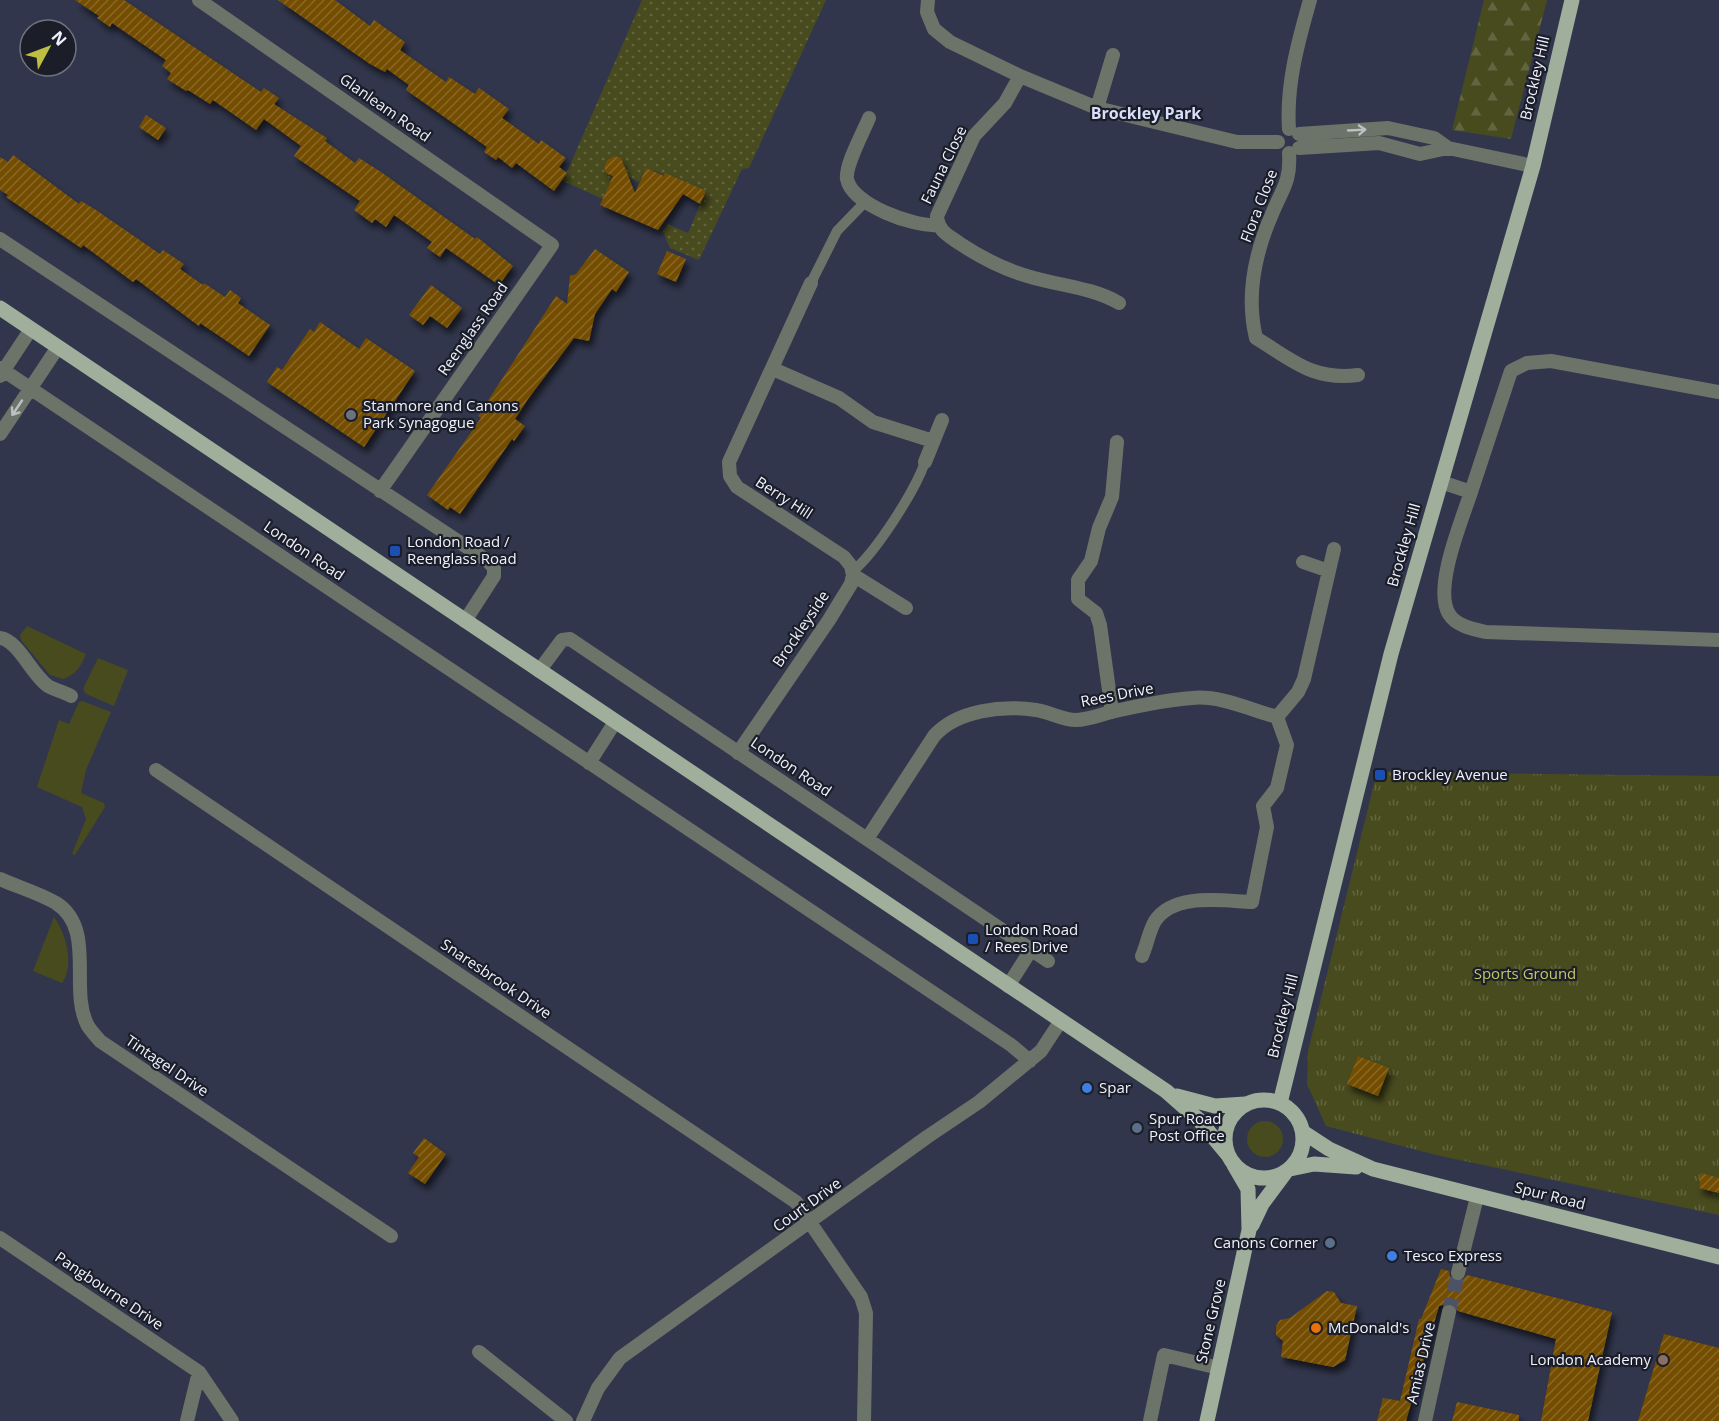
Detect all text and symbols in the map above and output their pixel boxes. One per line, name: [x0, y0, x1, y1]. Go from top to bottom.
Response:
north arrow: [18, 18, 78, 78]
text: N: [47, 26, 72, 50]
street label: Brockley Hill: [1515, 34, 1553, 122]
street label: Glanleam Road: [336, 68, 435, 146]
district label: Brockley Park: [1091, 102, 1201, 124]
street label: Fauna Close: [916, 122, 971, 207]
one-way arrow: [1347, 124, 1367, 135]
street label: Flora Close: [1235, 166, 1281, 245]
street label: Reenglass Road: [433, 278, 512, 379]
place label: Stanmore and Canons Park Synagogue: [363, 395, 518, 432]
one-way arrow: [11, 399, 23, 416]
marker: Stanmore and Canons Park Synagogue: [344, 408, 358, 422]
street label: Berry Hill: [752, 471, 817, 523]
street label: Brockley Hill: [1382, 501, 1424, 589]
street label: London Road: [260, 516, 349, 585]
place label: London Road / Reenglass Road: [407, 531, 517, 568]
marker: London Road / Reenglass Road: [388, 544, 402, 558]
street label: Brockleyside: [767, 586, 833, 671]
street label: Rees Drive: [1079, 677, 1155, 711]
street label: London Road: [747, 732, 836, 801]
place label: Brockley Avenue: [1392, 764, 1508, 784]
marker: Brockley Avenue: [1373, 768, 1387, 782]
place label: London Road / Rees Drive: [985, 919, 1078, 956]
marker: London Road / Rees Drive: [966, 932, 980, 946]
street label: Snaresbrook Drive: [437, 934, 556, 1023]
park label: Sports Ground: [1474, 963, 1576, 983]
street label: Brockley Hill: [1262, 972, 1302, 1060]
street label: Tintagel Drive: [122, 1030, 213, 1100]
place label: Spar: [1099, 1077, 1131, 1097]
marker: Spar: [1080, 1081, 1094, 1095]
place label: Spur Road Post Office: [1149, 1108, 1225, 1145]
marker: Spur Road Post Office: [1130, 1121, 1144, 1135]
street label: Court Drive: [768, 1173, 845, 1236]
street label: Spur Road: [1513, 1177, 1588, 1213]
place label: Canons Corner: [1213, 1232, 1318, 1252]
marker: Canons Corner: [1323, 1236, 1337, 1250]
place label: Tesco Express: [1404, 1245, 1502, 1265]
street label: Pangbourne Drive: [52, 1247, 168, 1334]
marker: Tesco Express: [1385, 1249, 1399, 1263]
street label: Stone Grove: [1191, 1277, 1229, 1365]
place label: McDonald's: [1328, 1317, 1410, 1337]
street label: Amias Drive: [1401, 1320, 1439, 1406]
marker: McDonald's: [1309, 1321, 1323, 1335]
place label: London Academy: [1530, 1349, 1651, 1369]
marker: London Academy: [1656, 1353, 1670, 1367]

